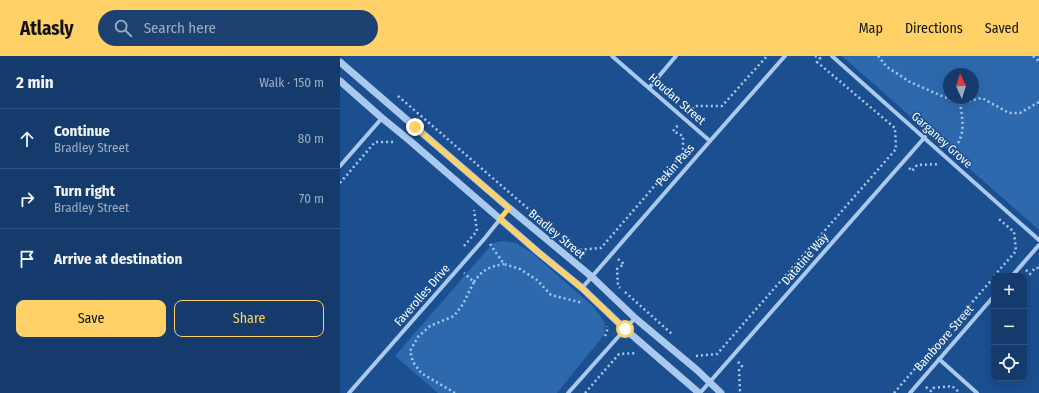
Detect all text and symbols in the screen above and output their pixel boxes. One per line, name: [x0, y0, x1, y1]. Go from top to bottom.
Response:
search box: [98, 10, 378, 46]
text: Atlasly: [20, 17, 74, 40]
icon: search: [112, 17, 134, 39]
text: Search here: [144, 19, 216, 37]
text: Map: [859, 20, 883, 37]
text: Directions: [905, 20, 963, 37]
text: Saved: [985, 20, 1019, 37]
north arrow: [943, 68, 979, 104]
street label: Houdan Street: [646, 70, 708, 128]
text: 2 min: [16, 72, 54, 93]
text: Walk · 150 m: [259, 75, 324, 90]
street label: Garganey Grove: [909, 109, 975, 171]
route end: [406, 118, 424, 136]
text: Continue: [54, 122, 110, 140]
icon: ahead: [16, 128, 38, 150]
text: 80 m: [298, 131, 324, 146]
text: Bradley Street: [54, 140, 129, 155]
street label: Pekin Pass: [653, 141, 697, 189]
text: Turn right: [54, 182, 115, 200]
icon: right: [16, 188, 38, 210]
text: 70 m: [299, 191, 324, 206]
text: Bradley Street: [54, 200, 129, 215]
street label: Bradley Street: [526, 206, 588, 262]
street label: Datatine Way: [779, 230, 832, 288]
icon: arrive: [16, 248, 38, 270]
text: Arrive at destination: [54, 250, 182, 268]
street label: Faverolles Drive: [391, 261, 453, 329]
map controls: [991, 273, 1027, 381]
button: +: [991, 273, 1027, 309]
button: Save: [16, 300, 166, 337]
button: Share: [174, 300, 324, 337]
street label: Bamboore Street: [912, 302, 976, 374]
button: −: [991, 309, 1027, 345]
route start: [616, 320, 634, 338]
button: locate: [991, 345, 1027, 381]

